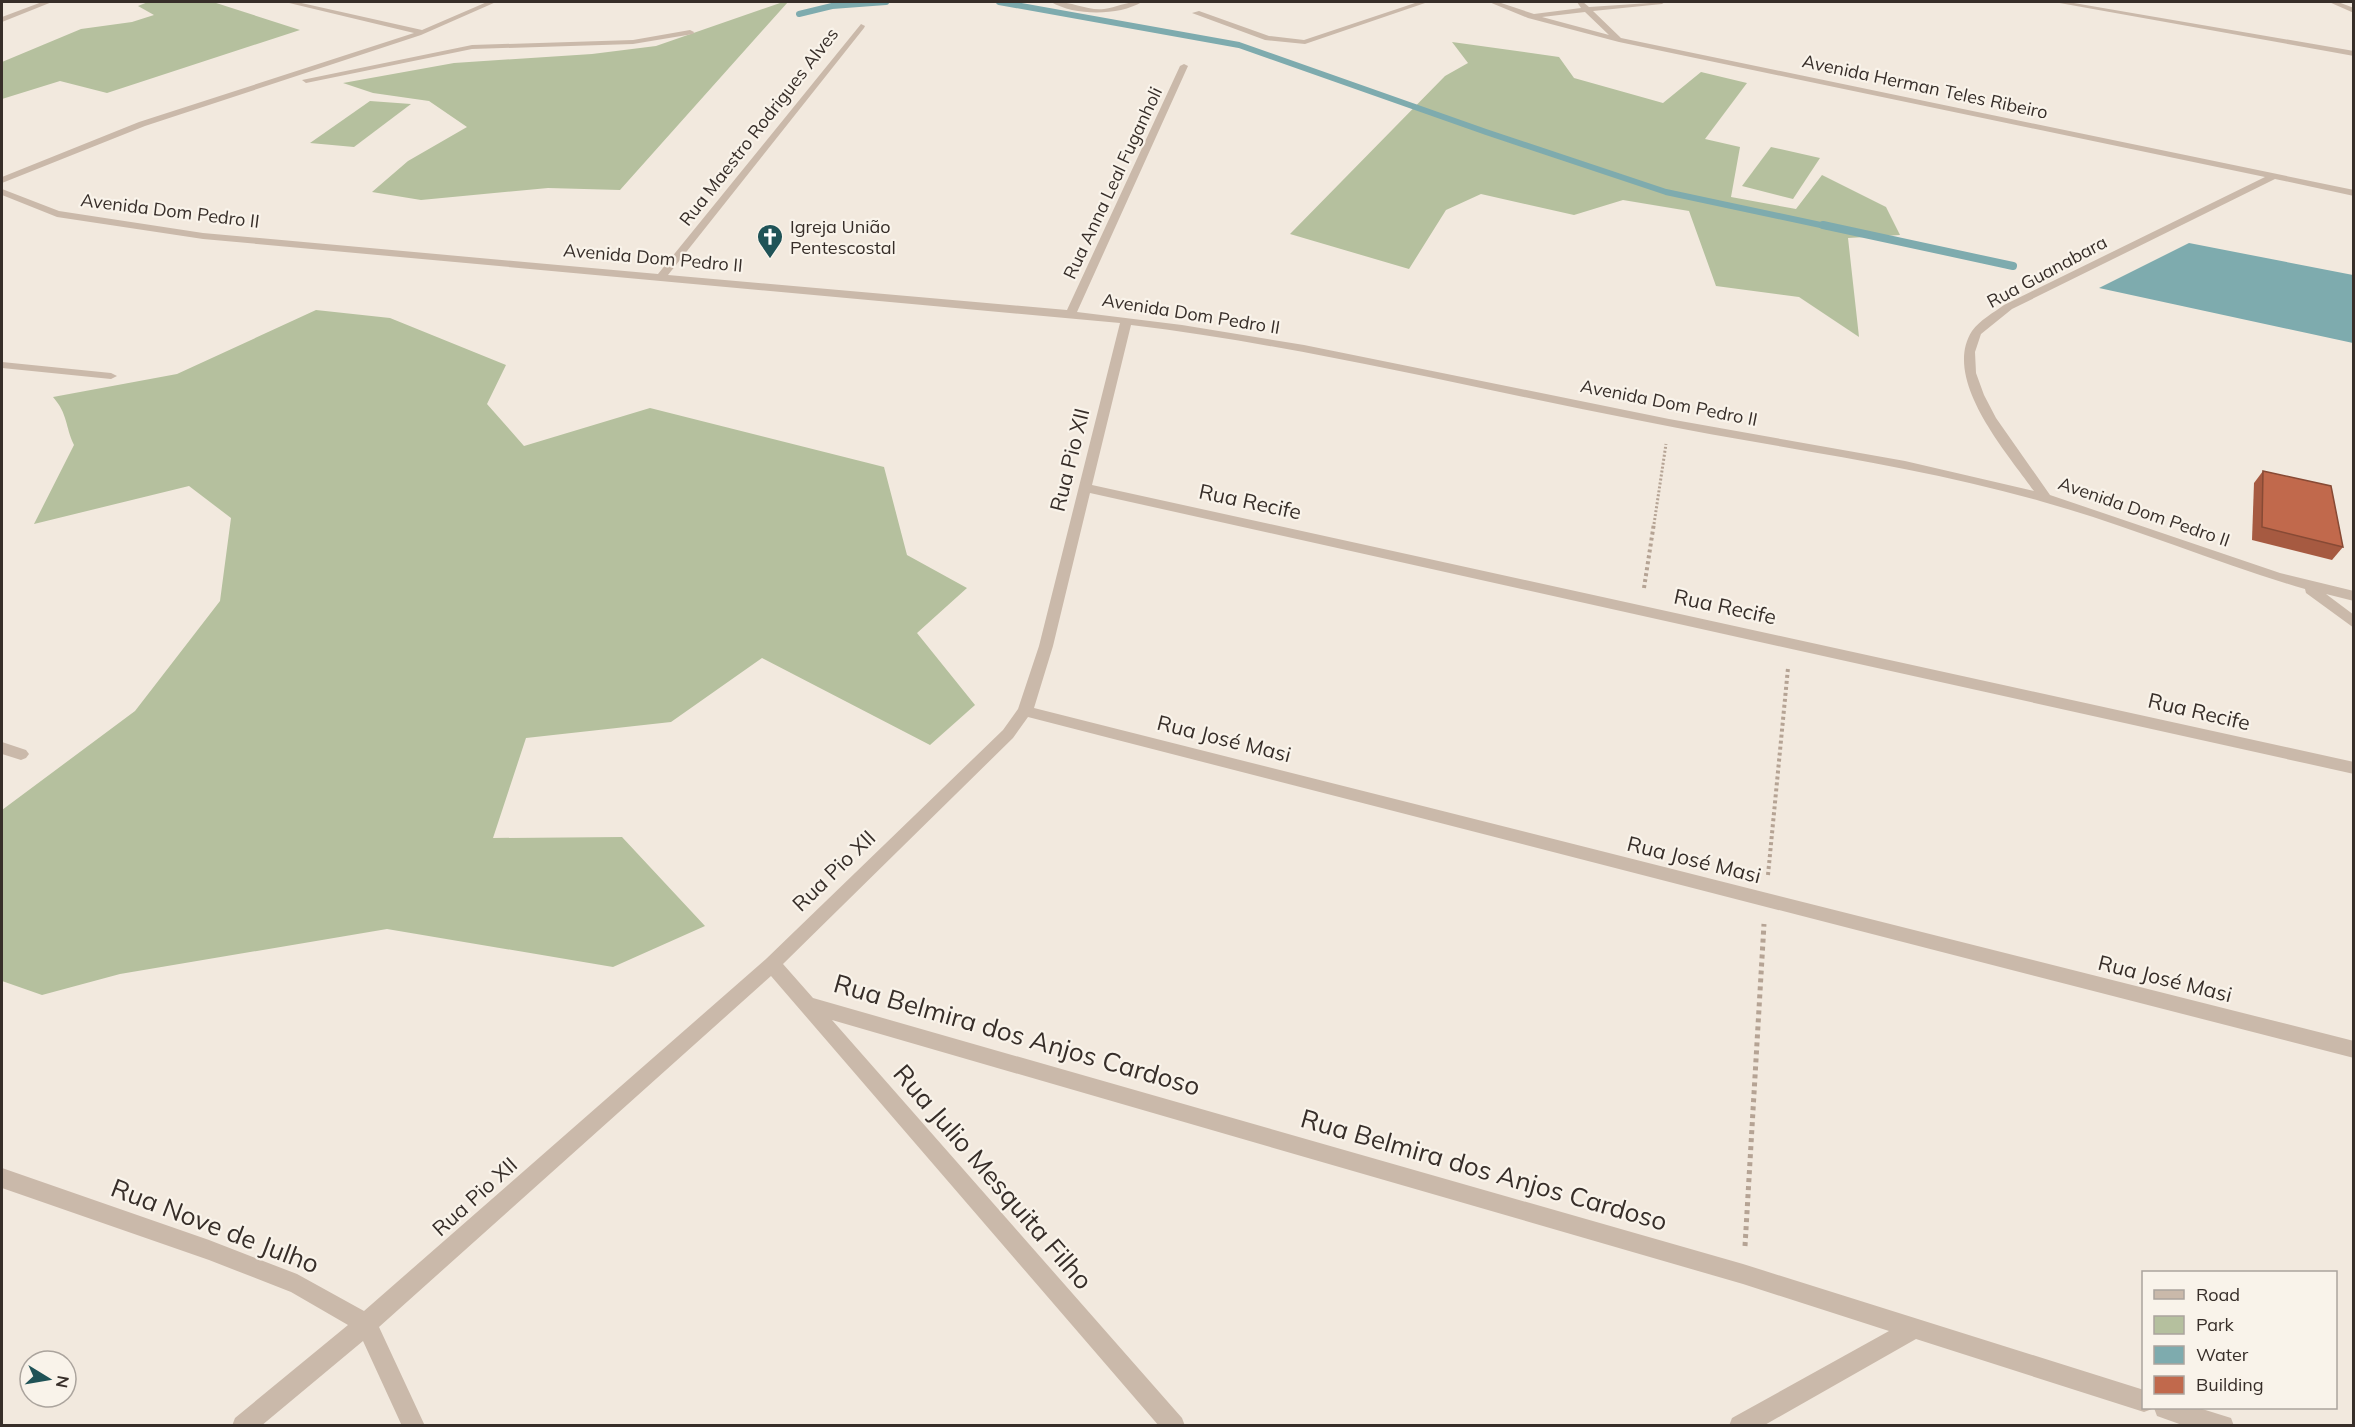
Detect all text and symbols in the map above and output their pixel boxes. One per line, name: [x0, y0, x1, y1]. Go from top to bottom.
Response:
street label: Rua Maestro Rodrigues Alves: [674, 23, 843, 230]
street label: Avenida Herman Teles Ribeiro: [1800, 49, 2050, 124]
street label: Rua Anna Leal Fuganholi: [1058, 83, 1167, 283]
street label: Avenida Dom Pedro II: [79, 188, 261, 233]
place label: Igreja União Pentescostal: [790, 215, 896, 259]
church icon: Igreja União Pentescostal: [755, 222, 785, 260]
street label: Rua Guanabara: [1983, 230, 2111, 313]
street label: Avenida Dom Pedro II: [562, 238, 744, 277]
street label: Avenida Dom Pedro II: [1100, 288, 1282, 339]
street label: Avenida Dom Pedro II: [1579, 374, 1760, 431]
street label: Rua Pio XII: [1044, 405, 1094, 514]
street label: Avenida Dom Pedro II: [2055, 471, 2233, 552]
street label: Rua Recife: [1197, 477, 1304, 525]
street label: Rua Recife: [1672, 582, 1779, 630]
street label: Rua Recife: [2146, 687, 2253, 735]
street label: Rua José Masi: [1155, 709, 1294, 767]
street label: Rua Pio XII: [786, 824, 880, 916]
street label: Rua José Masi: [1625, 830, 1764, 888]
street label: Rua José Masi: [2096, 949, 2235, 1007]
street label: Rua Belmira dos Anjos Cardoso: [830, 966, 1204, 1103]
street label: Rua Julio Mesquita Filho: [887, 1057, 1100, 1296]
street label: Rua Belmira dos Anjos Cardoso: [1297, 1101, 1671, 1238]
street label: Rua Pio XII: [426, 1151, 522, 1241]
street label: Rua Nove de Julho: [106, 1171, 324, 1280]
legend: [2142, 1271, 2337, 1409]
text: Road: [2196, 1283, 2240, 1306]
text: Park: [2196, 1313, 2235, 1336]
text: Water: [2196, 1343, 2249, 1366]
north arrow: [18, 1349, 78, 1409]
text: Building: [2196, 1373, 2264, 1396]
text: N: [52, 1374, 74, 1390]

